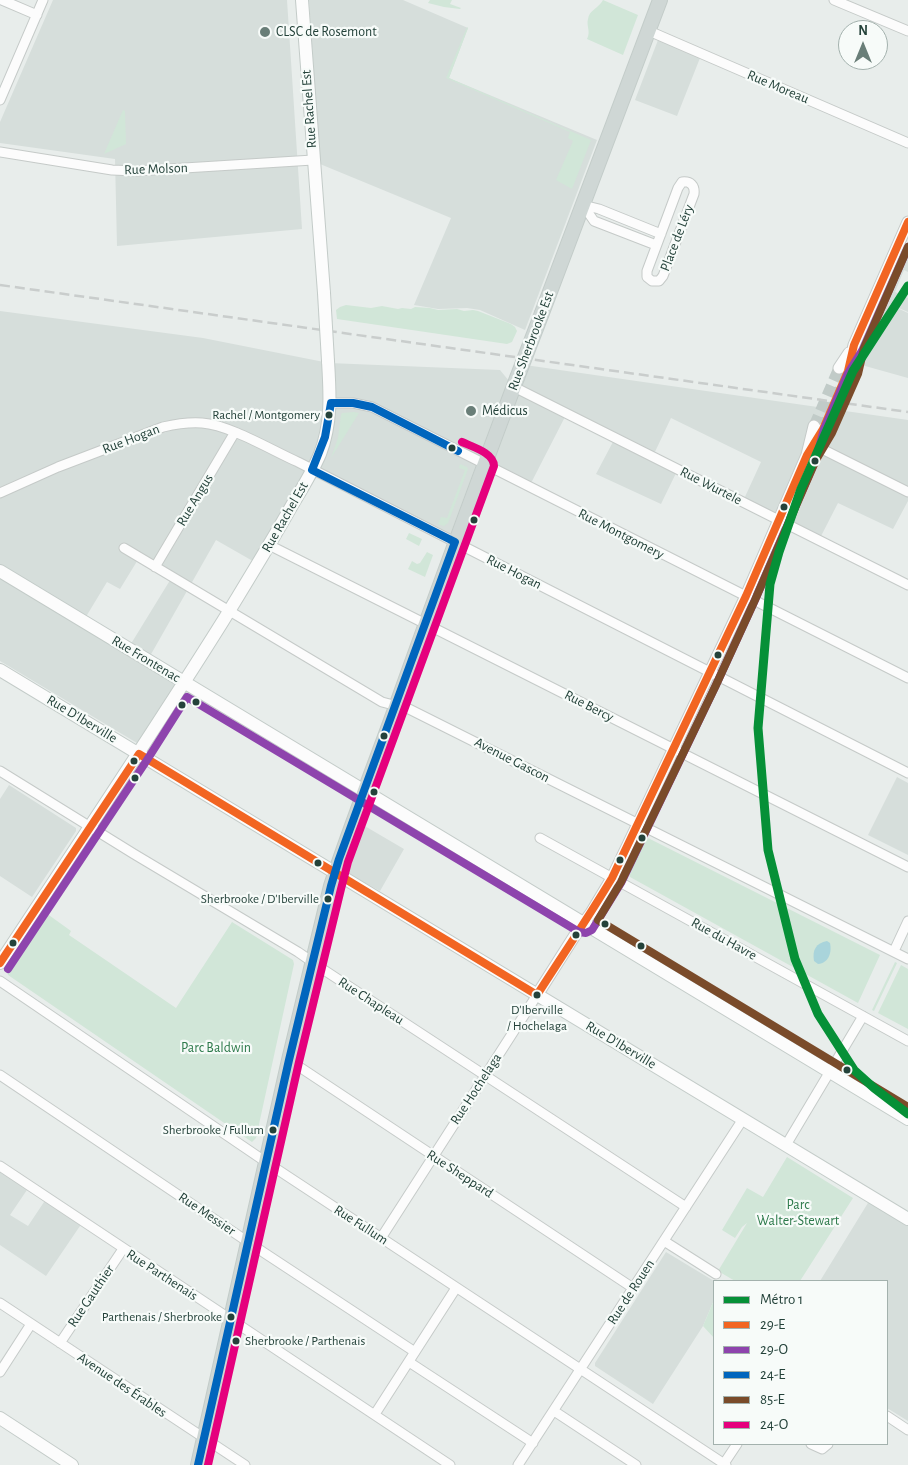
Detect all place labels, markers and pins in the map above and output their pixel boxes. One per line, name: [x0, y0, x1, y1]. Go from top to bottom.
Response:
place label: CLSC de Rosemont: [276, 24, 377, 40]
marker: CLSC de Rosemont: [258, 25, 272, 39]
place label: Médicus: [482, 403, 528, 419]
marker: Médicus: [464, 404, 478, 418]
place label: Rachel / Montgomery: [212, 407, 320, 423]
marker: Rachel / Montgomery: [324, 410, 334, 420]
unlabelled marker: [447, 443, 457, 453]
unlabelled marker: [810, 456, 820, 466]
unlabelled marker: [779, 502, 789, 512]
unlabelled marker: [469, 515, 479, 525]
unlabelled marker: [713, 650, 723, 660]
unlabelled marker: [191, 697, 201, 707]
unlabelled marker: [177, 700, 187, 710]
unlabelled marker: [379, 731, 389, 741]
unlabelled marker: [129, 756, 139, 766]
unlabelled marker: [130, 773, 140, 783]
unlabelled marker: [369, 787, 379, 797]
unlabelled marker: [637, 833, 647, 843]
unlabelled marker: [615, 855, 625, 865]
unlabelled marker: [313, 858, 323, 868]
place label: Sherbrooke / D'Iberville: [201, 891, 319, 907]
marker: Sherbrooke / D'Iberville: [323, 894, 333, 904]
unlabelled marker: [600, 919, 610, 929]
unlabelled marker: [571, 930, 581, 940]
unlabelled marker: [8, 938, 18, 948]
unlabelled marker: [636, 941, 646, 951]
marker: D'Iberville / Hochelaga: [532, 990, 542, 1000]
place label: D'Iberville / Hochelaga: [507, 1002, 567, 1033]
unlabelled marker: [842, 1065, 852, 1075]
place label: Sherbrooke / Fullum: [163, 1122, 264, 1138]
marker: Sherbrooke / Fullum: [268, 1125, 278, 1135]
place label: Parthenais / Sherbrooke: [102, 1309, 222, 1325]
marker: Parthenais / Sherbrooke: [226, 1312, 236, 1322]
place label: Sherbrooke / Parthenais: [245, 1333, 365, 1349]
marker: Sherbrooke / Parthenais: [231, 1336, 241, 1346]

